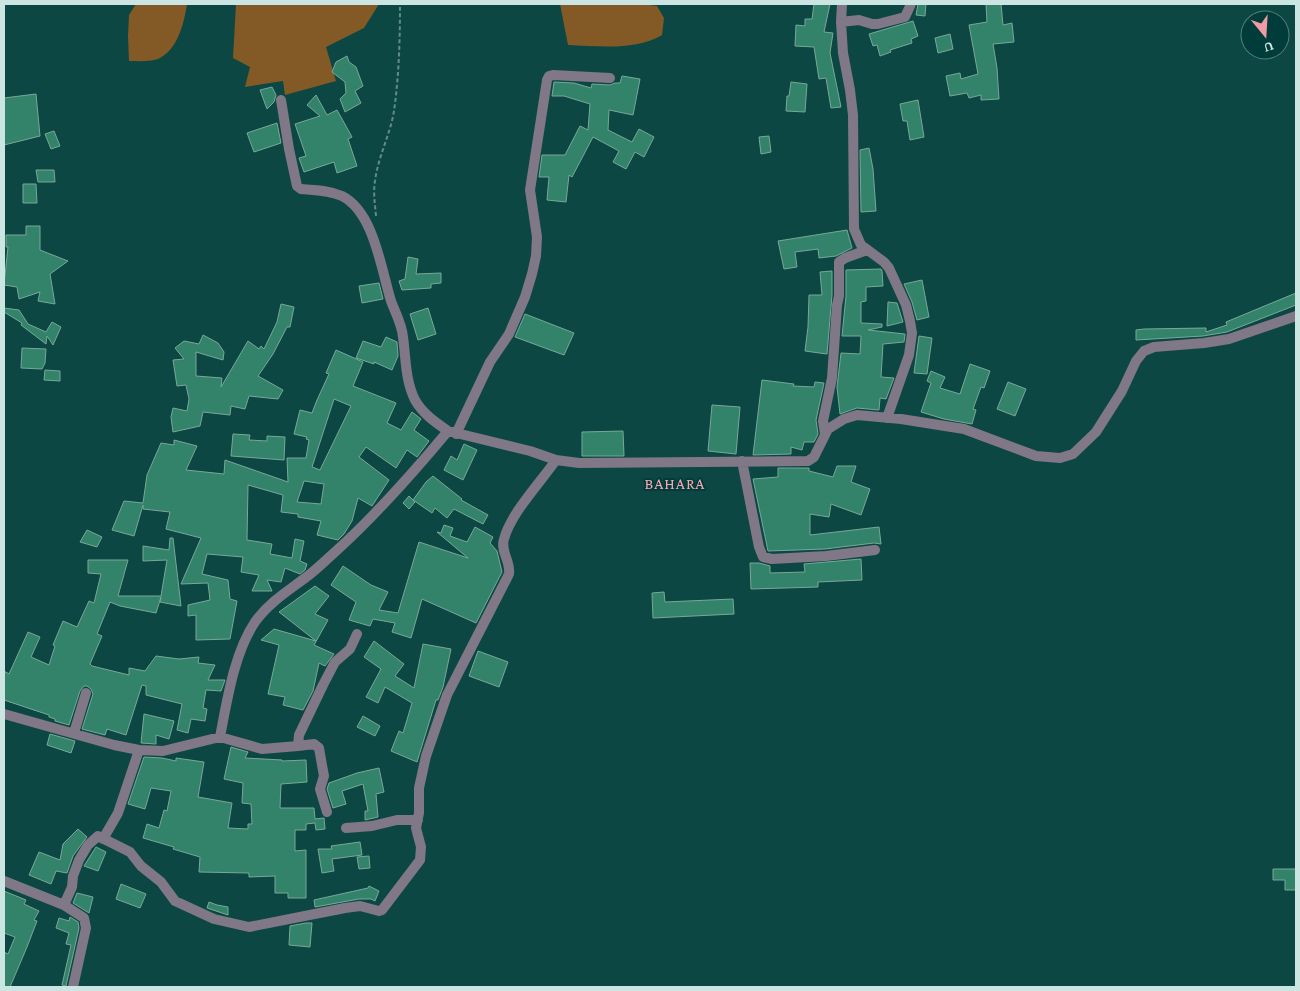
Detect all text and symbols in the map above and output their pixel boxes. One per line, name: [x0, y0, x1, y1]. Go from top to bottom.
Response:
north arrow: [1240, 10, 1290, 60]
text: U: [1262, 38, 1276, 57]
district label: BAHARA: [645, 475, 705, 492]

